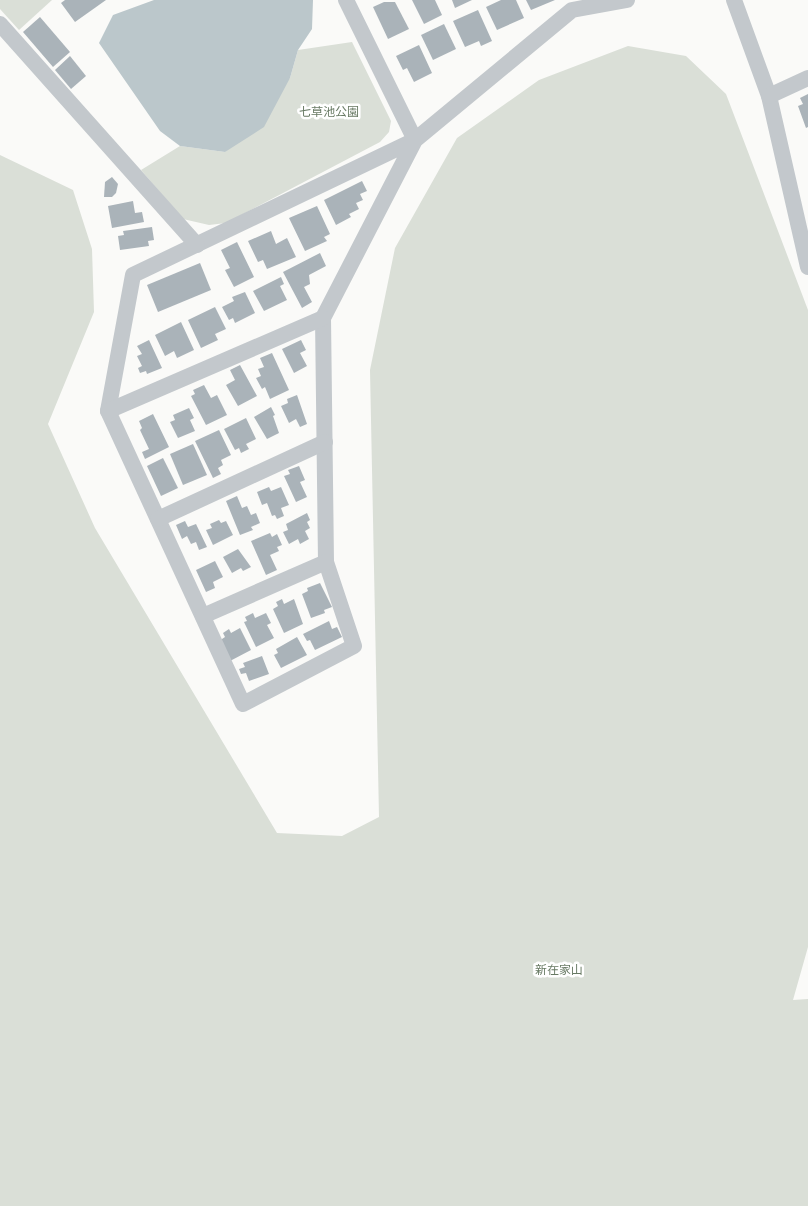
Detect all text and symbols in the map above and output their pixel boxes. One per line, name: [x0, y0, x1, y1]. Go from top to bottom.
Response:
park label: 七草池公園: [299, 104, 359, 118]
park label: 新在家山: [535, 962, 583, 976]

